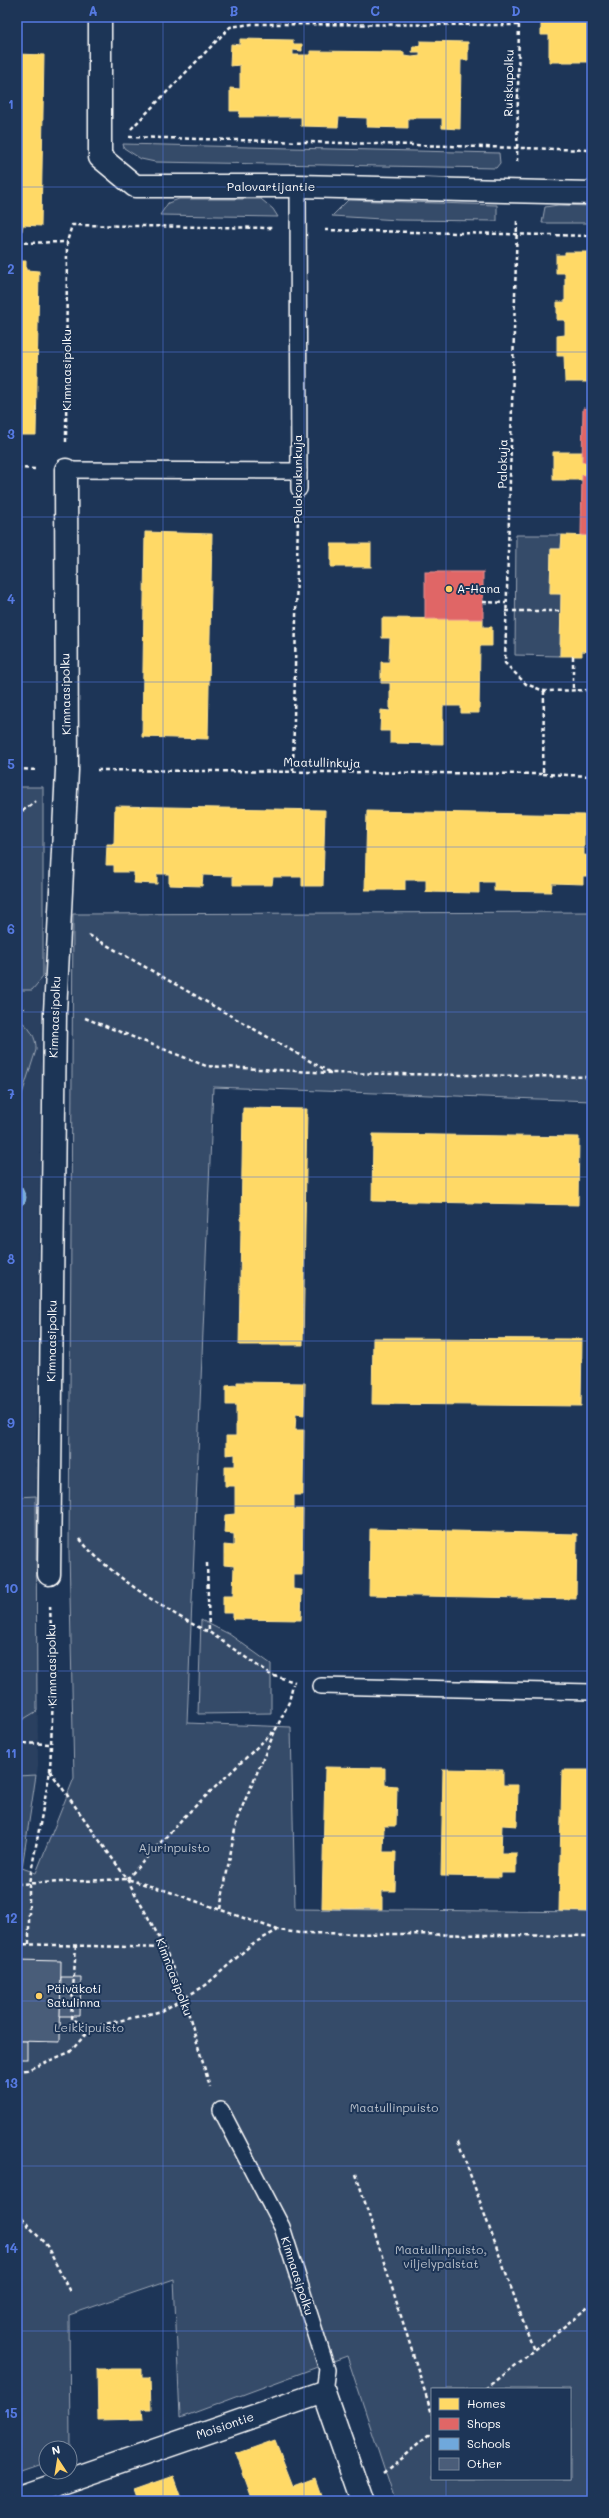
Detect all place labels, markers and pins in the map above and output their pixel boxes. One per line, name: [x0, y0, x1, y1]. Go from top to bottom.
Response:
place label: A-Hana: [457, 580, 501, 596]
marker: A-Hana: [444, 584, 454, 594]
place label: Päiväkoti Satulinna: [47, 1980, 101, 2010]
marker: Päiväkoti Satulinna: [34, 1991, 44, 2001]

